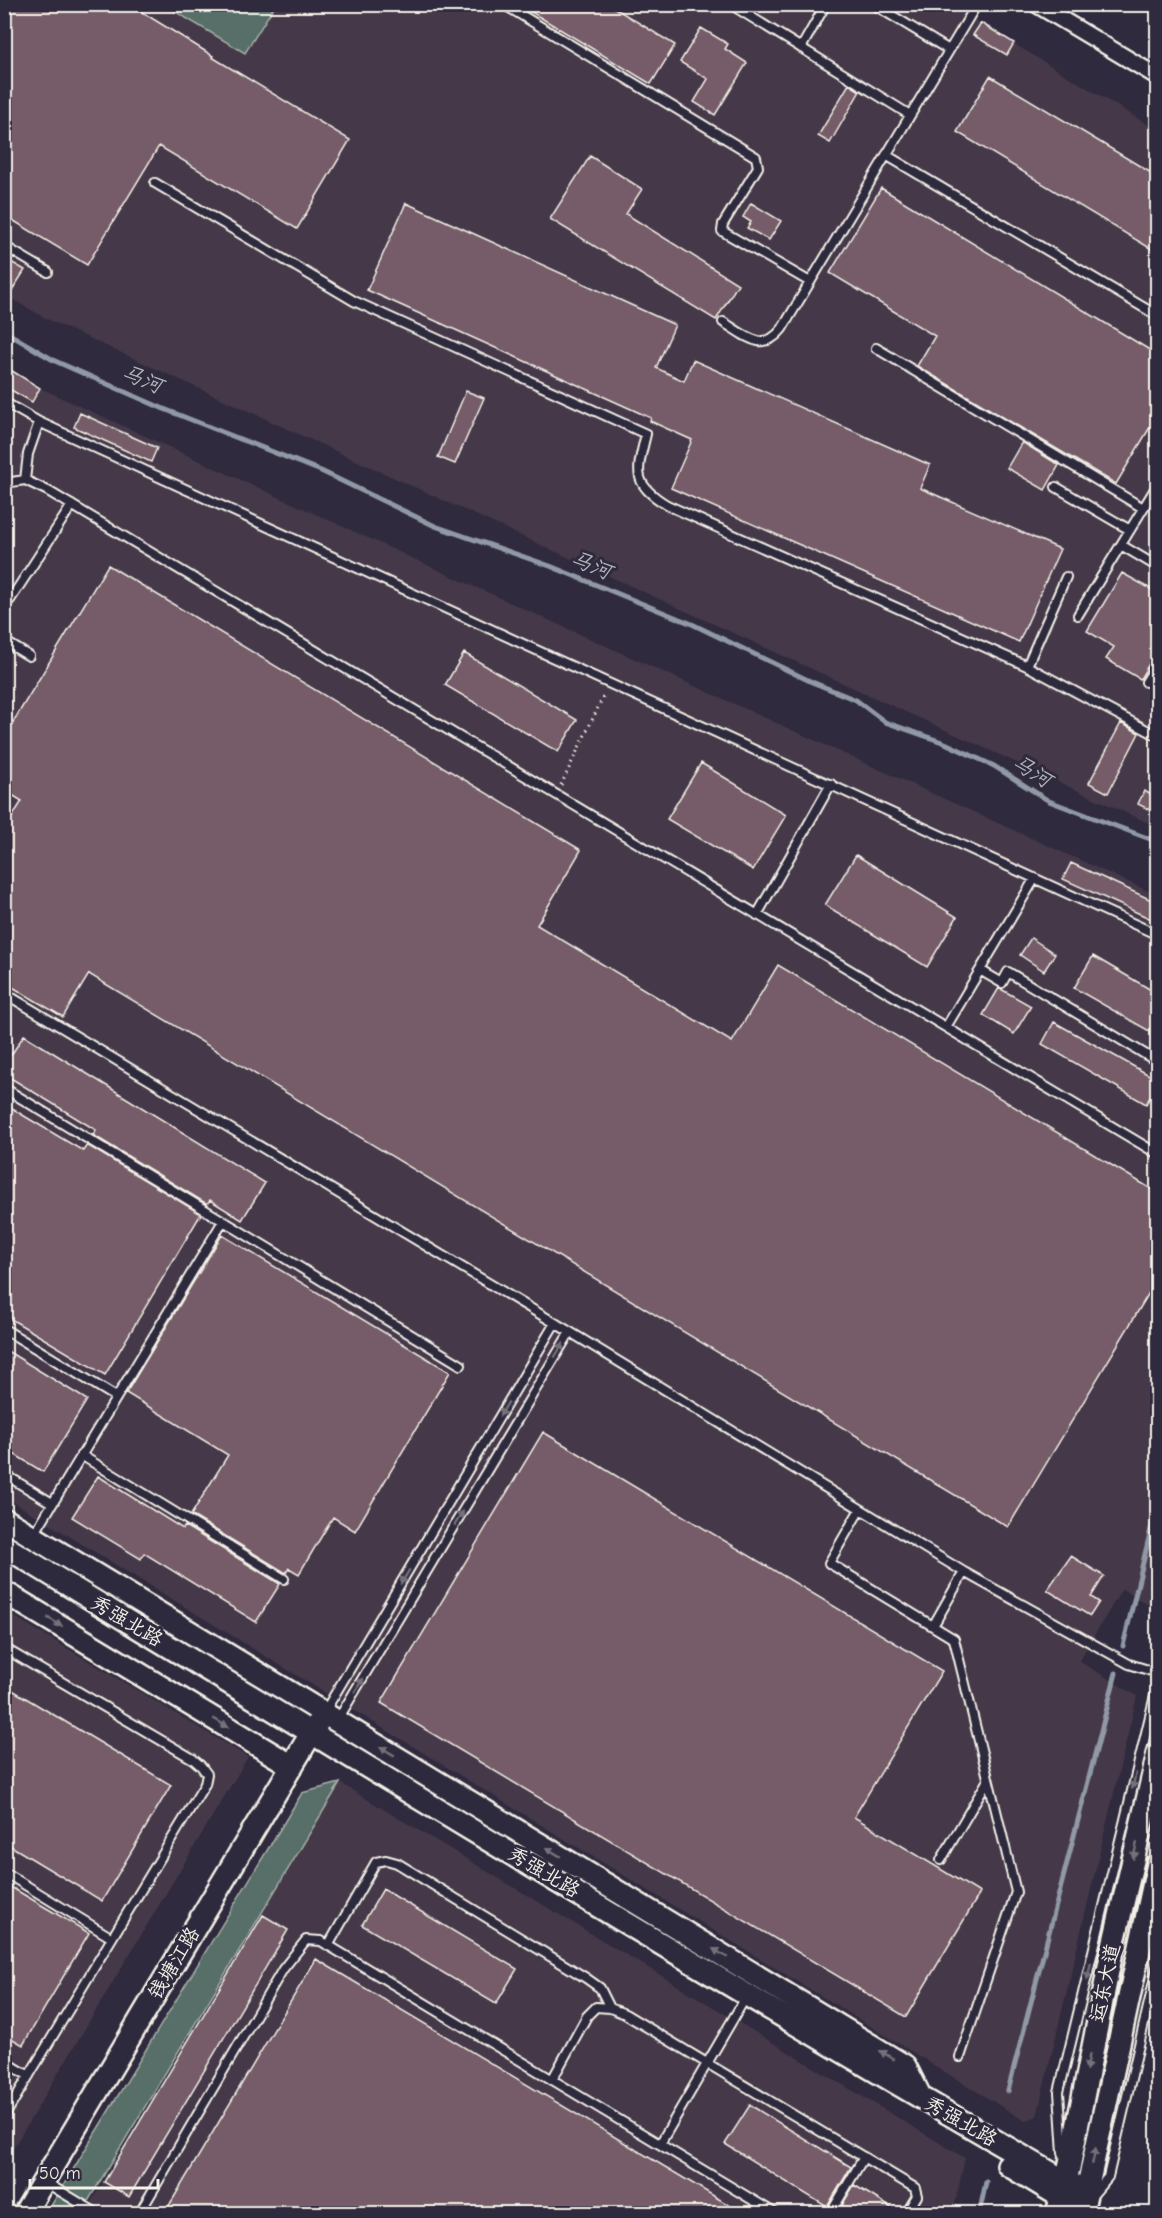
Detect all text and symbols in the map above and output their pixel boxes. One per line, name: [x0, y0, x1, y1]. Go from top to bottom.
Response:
water label: 马河: [118, 360, 169, 399]
water label: 马河: [567, 546, 618, 585]
water label: 马河: [1008, 750, 1059, 794]
one-way arrow: [554, 1342, 565, 1358]
one-way arrow: [499, 1401, 510, 1417]
one-way arrow: [454, 1509, 464, 1526]
one-way arrow: [399, 1569, 410, 1585]
street label: 秀强北路: [87, 1591, 168, 1652]
one-way arrow: [46, 1616, 63, 1627]
one-way arrow: [354, 1676, 364, 1693]
one-way arrow: [213, 1718, 229, 1729]
one-way arrow: [379, 1746, 395, 1757]
one-way arrow: [1129, 1772, 1138, 1791]
street label: 秀强北路: [504, 1842, 585, 1903]
one-way arrow: [1130, 1842, 1139, 1861]
one-way arrow: [545, 1847, 561, 1858]
street label: 钱塘江路: [144, 1922, 205, 2003]
street label: 运东大道: [1085, 1941, 1125, 2025]
one-way arrow: [712, 1948, 728, 1959]
one-way arrow: [1083, 1961, 1093, 1980]
one-way arrow: [879, 2049, 895, 2060]
one-way arrow: [1083, 2053, 1093, 2072]
street label: 秀强北路: [921, 2091, 1002, 2151]
one-way arrow: [1090, 2147, 1100, 2166]
scale bar: [30, 2152, 158, 2190]
text: 50 m: [39, 2163, 81, 2184]

